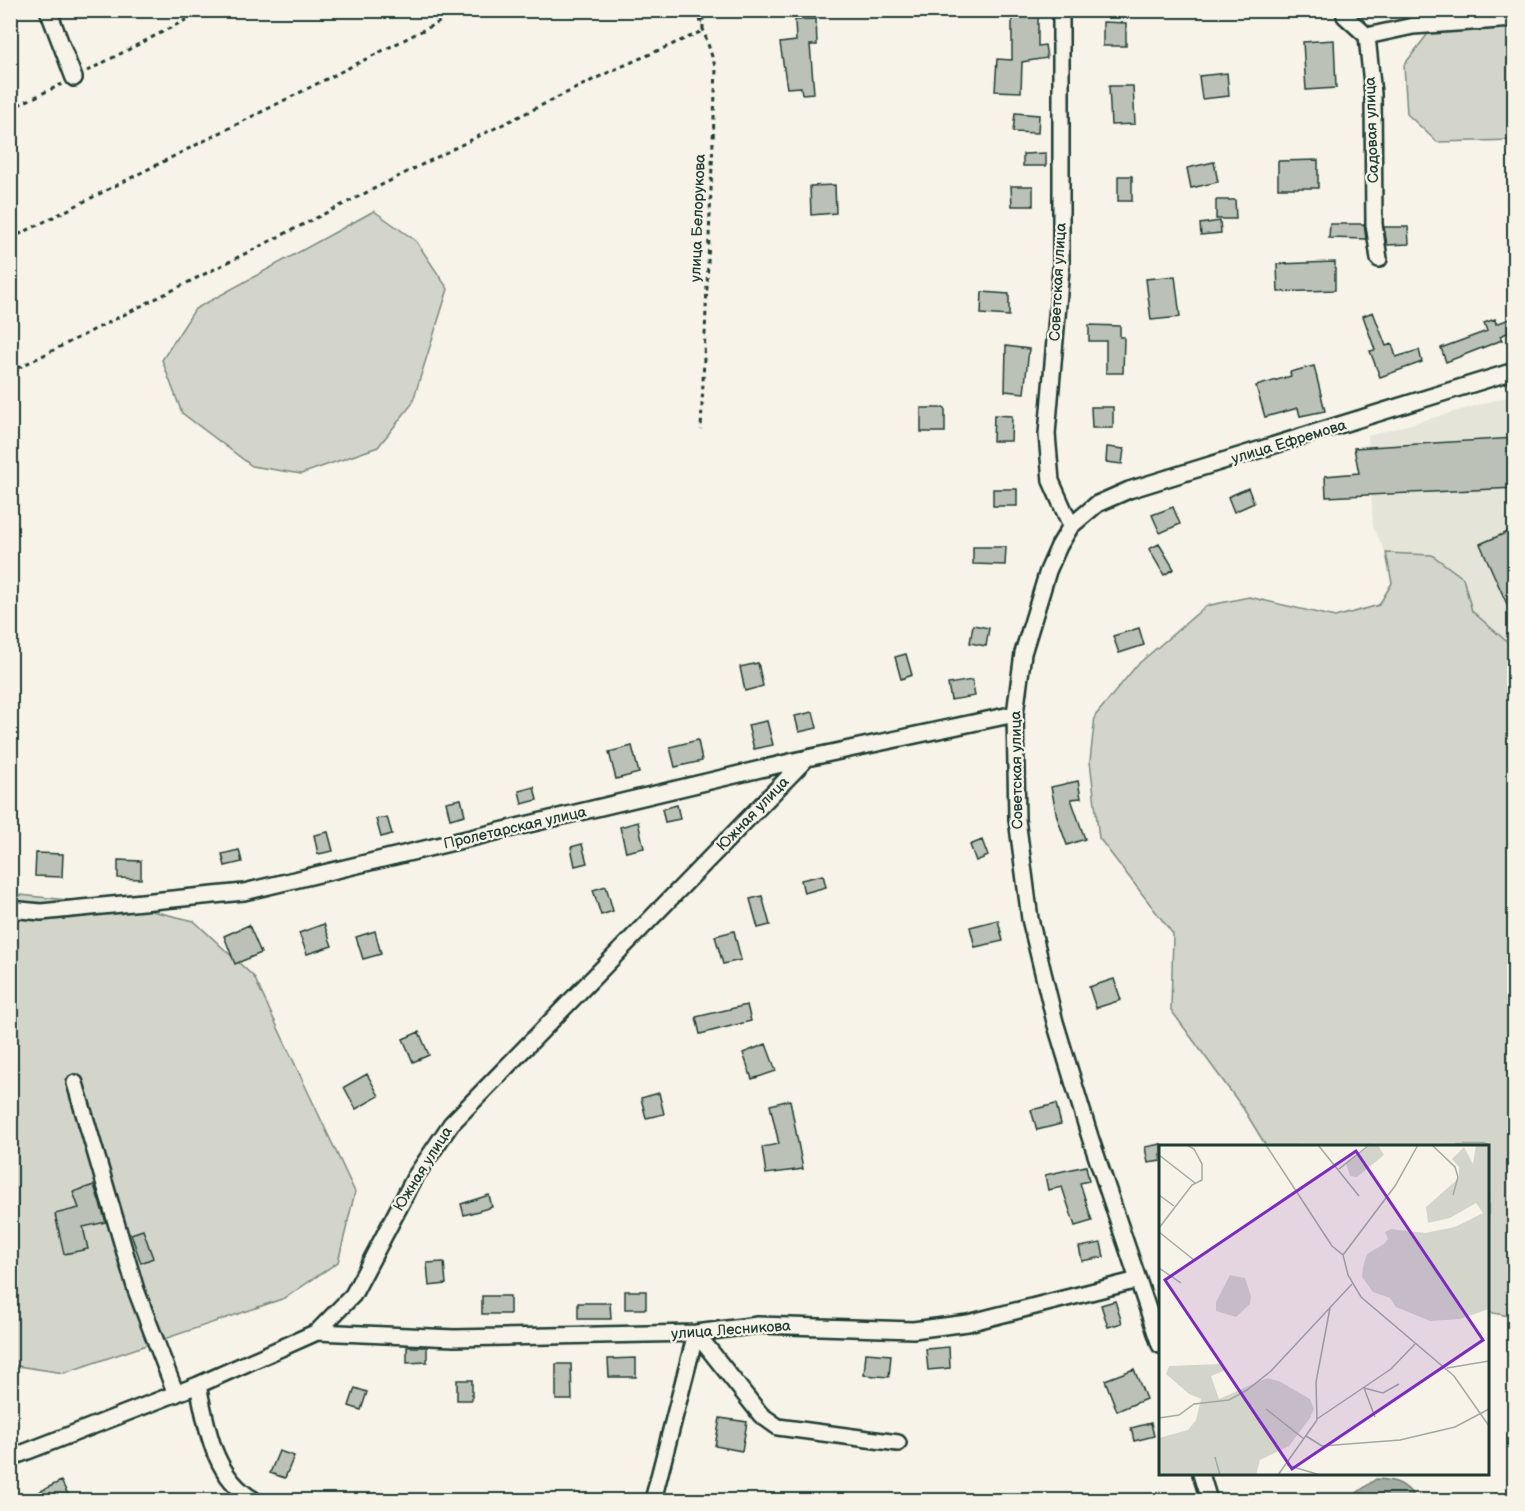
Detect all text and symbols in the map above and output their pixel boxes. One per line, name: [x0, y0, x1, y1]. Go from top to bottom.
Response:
street label: Садовая улица: [1361, 76, 1383, 184]
street label: улица Белорукова: [686, 153, 710, 282]
street label: Советская улица: [1045, 222, 1071, 342]
street label: улица Ефремова: [1229, 415, 1349, 468]
street label: Советская улица: [1006, 710, 1028, 830]
street label: Южная улица: [713, 773, 793, 855]
street label: Пролетарская улица: [442, 802, 588, 854]
street label: Южная улица: [389, 1123, 457, 1215]
inset map: [1159, 1145, 1489, 1475]
street label: улица Лесникова: [671, 1316, 792, 1344]

